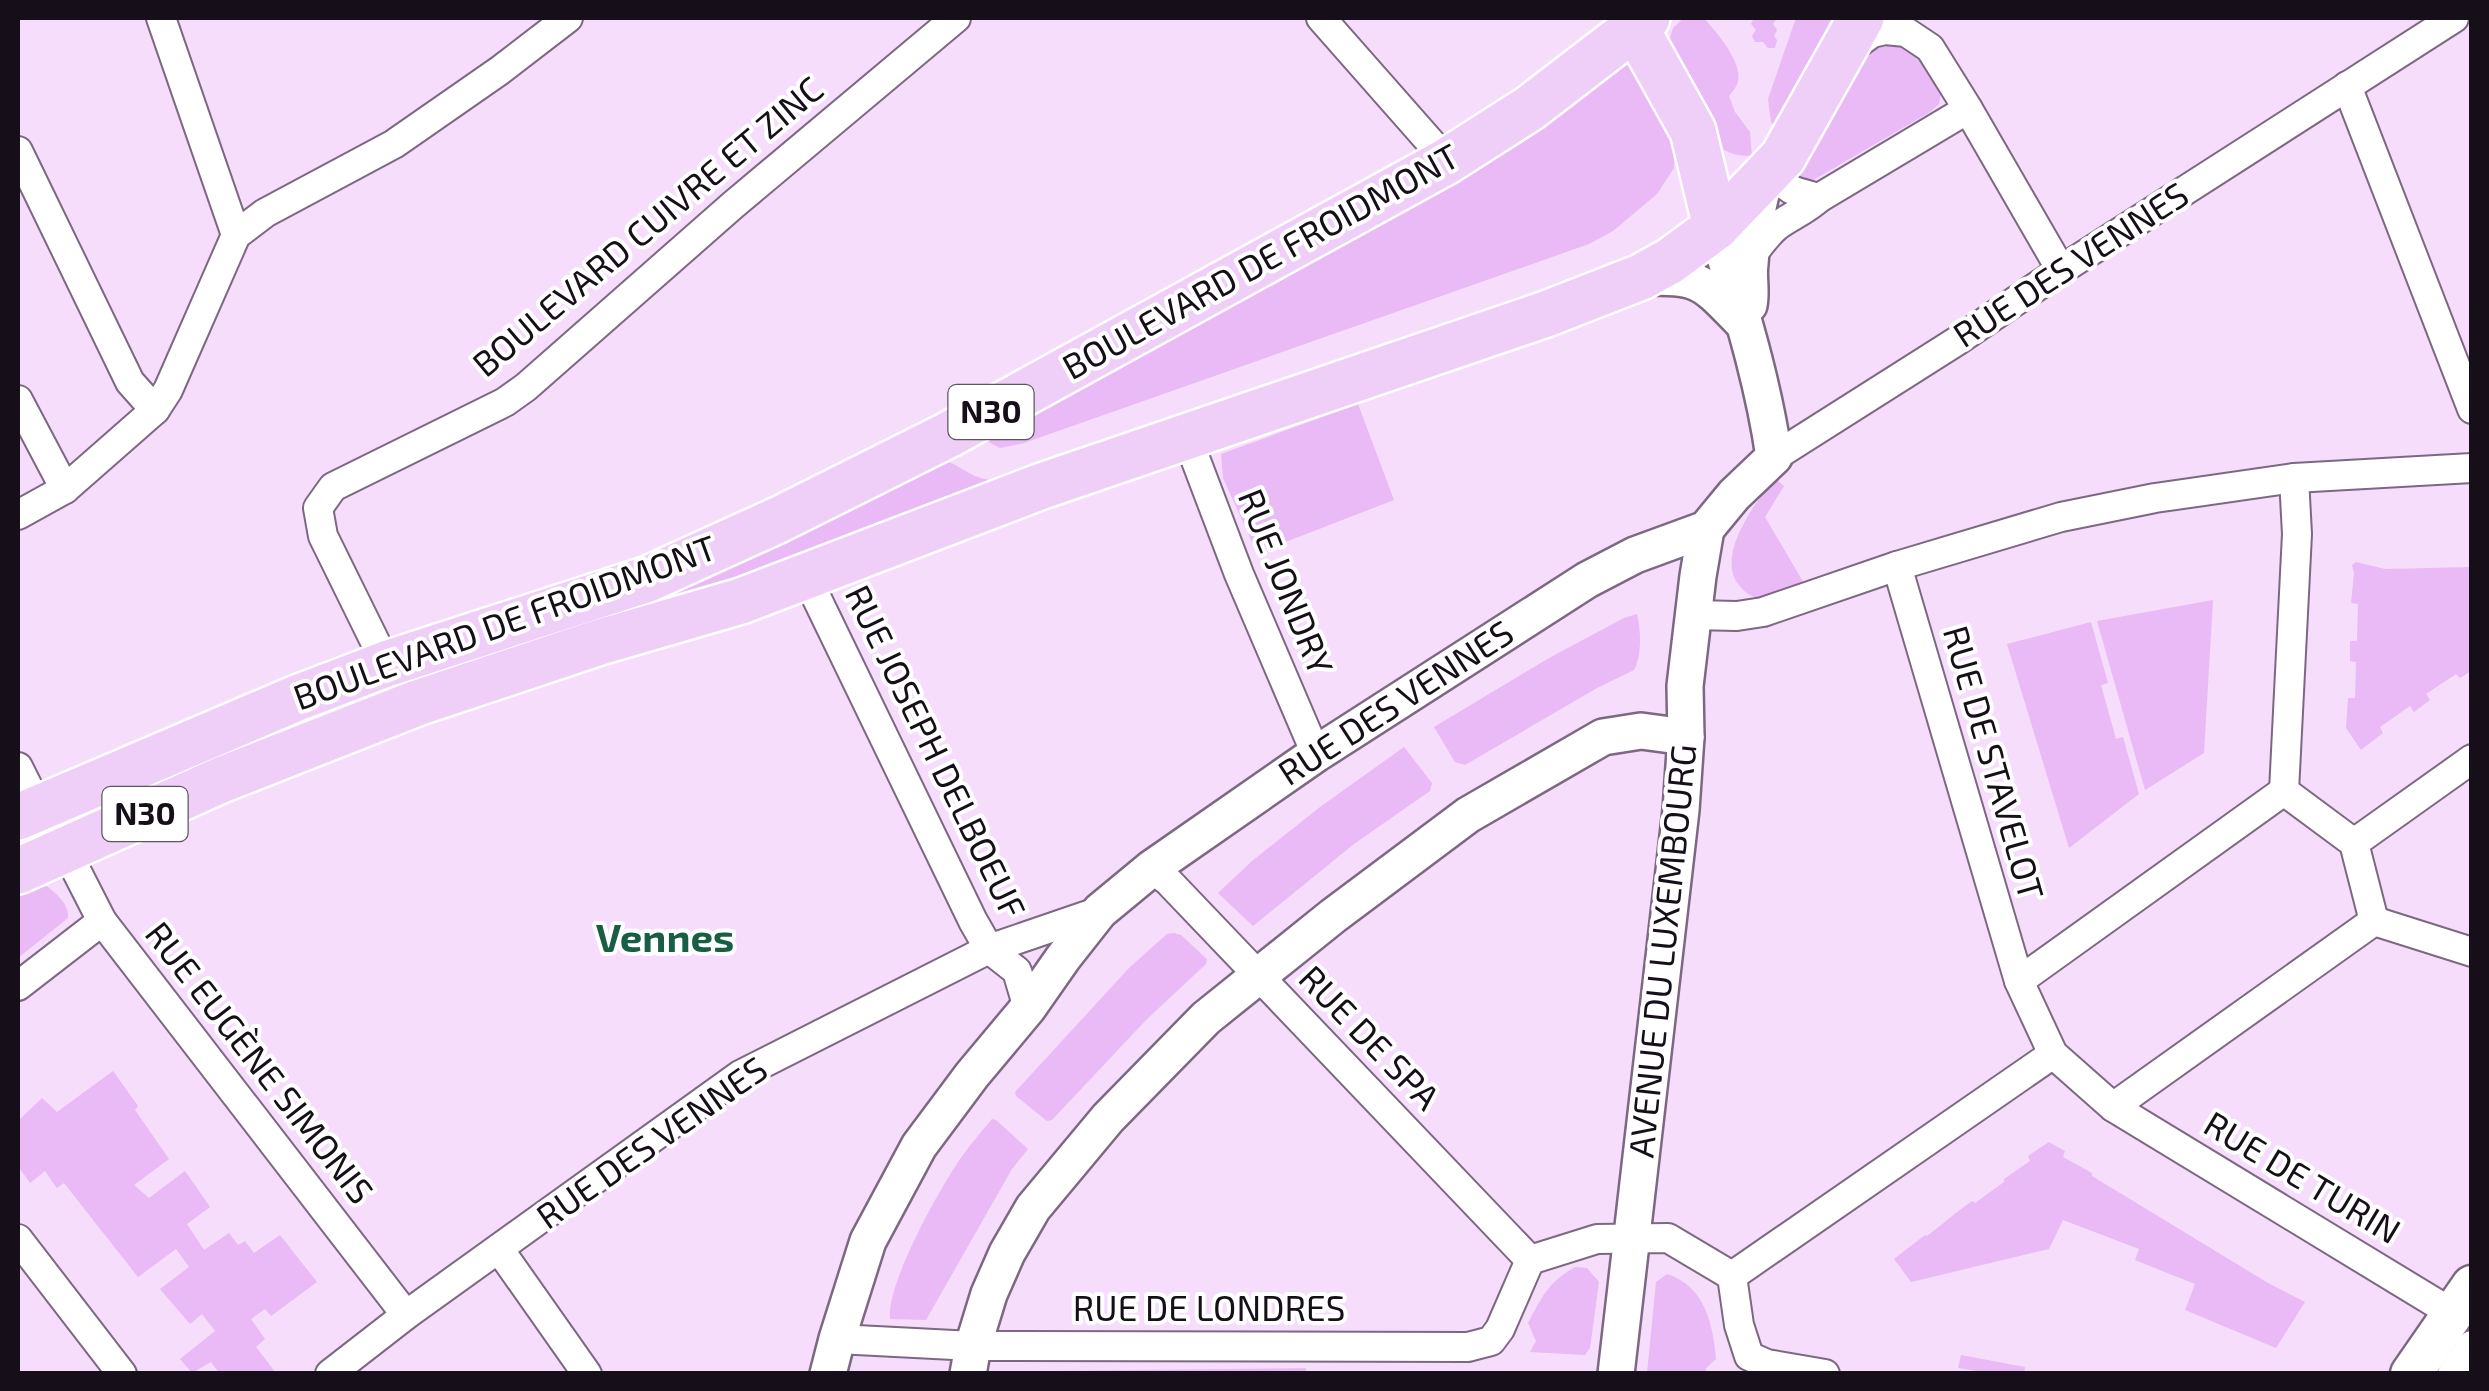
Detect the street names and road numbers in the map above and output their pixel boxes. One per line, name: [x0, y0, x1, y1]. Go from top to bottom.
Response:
street label: BOULEVARD CUIVRE ET ZINC: [463, 67, 830, 384]
street label: BOULEVARD DE FROIDMONT: [1055, 134, 1466, 387]
street label: RUE DES VENNES: [1945, 172, 2195, 355]
road number: N30: [948, 385, 1034, 439]
street label: RUE JONDRY: [1231, 482, 1343, 680]
street label: BOULEVARD DE FROIDMONT: [287, 525, 721, 717]
street label: RUE JOSEPH DELBOEUF: [838, 578, 1036, 925]
street label: RUE DES VENNES: [1270, 610, 1520, 793]
street label: RUE DE STAVELOT: [1936, 621, 2054, 904]
street label: AVENUE DU LUXEMBOURG: [1618, 742, 1704, 1160]
road number: N30: [102, 787, 188, 841]
street label: RUE EUGÈNE SIMONIS: [138, 913, 383, 1211]
street label: RUE DE SPA: [1291, 956, 1450, 1117]
street label: RUE DES VENNES: [528, 1046, 774, 1236]
street label: RUE DE TURIN: [2197, 1101, 2409, 1251]
street label: RUE DE LONDRES: [1073, 1286, 1345, 1328]

